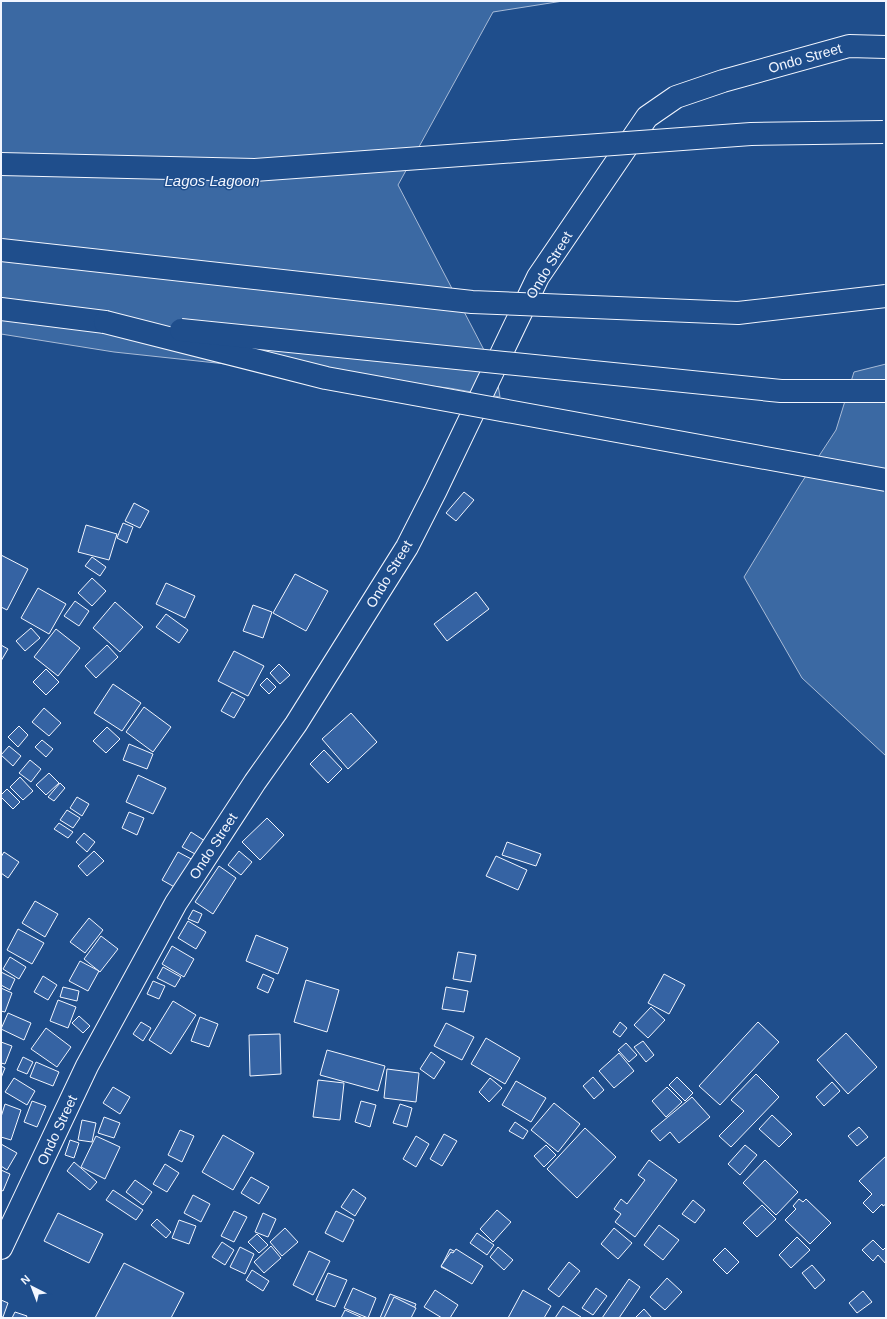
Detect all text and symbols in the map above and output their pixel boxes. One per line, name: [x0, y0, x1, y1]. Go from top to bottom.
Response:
street label: Ondo Street: [767, 40, 844, 76]
water label: Lagos Lagoon: [164, 172, 260, 189]
street label: Ondo Street: [523, 228, 575, 301]
street label: Ondo Street: [363, 537, 415, 610]
street label: Ondo Street: [186, 810, 240, 882]
street label: Ondo Street: [34, 1092, 80, 1168]
north arrow: [12, 1267, 52, 1307]
text: N: [18, 1272, 32, 1287]

